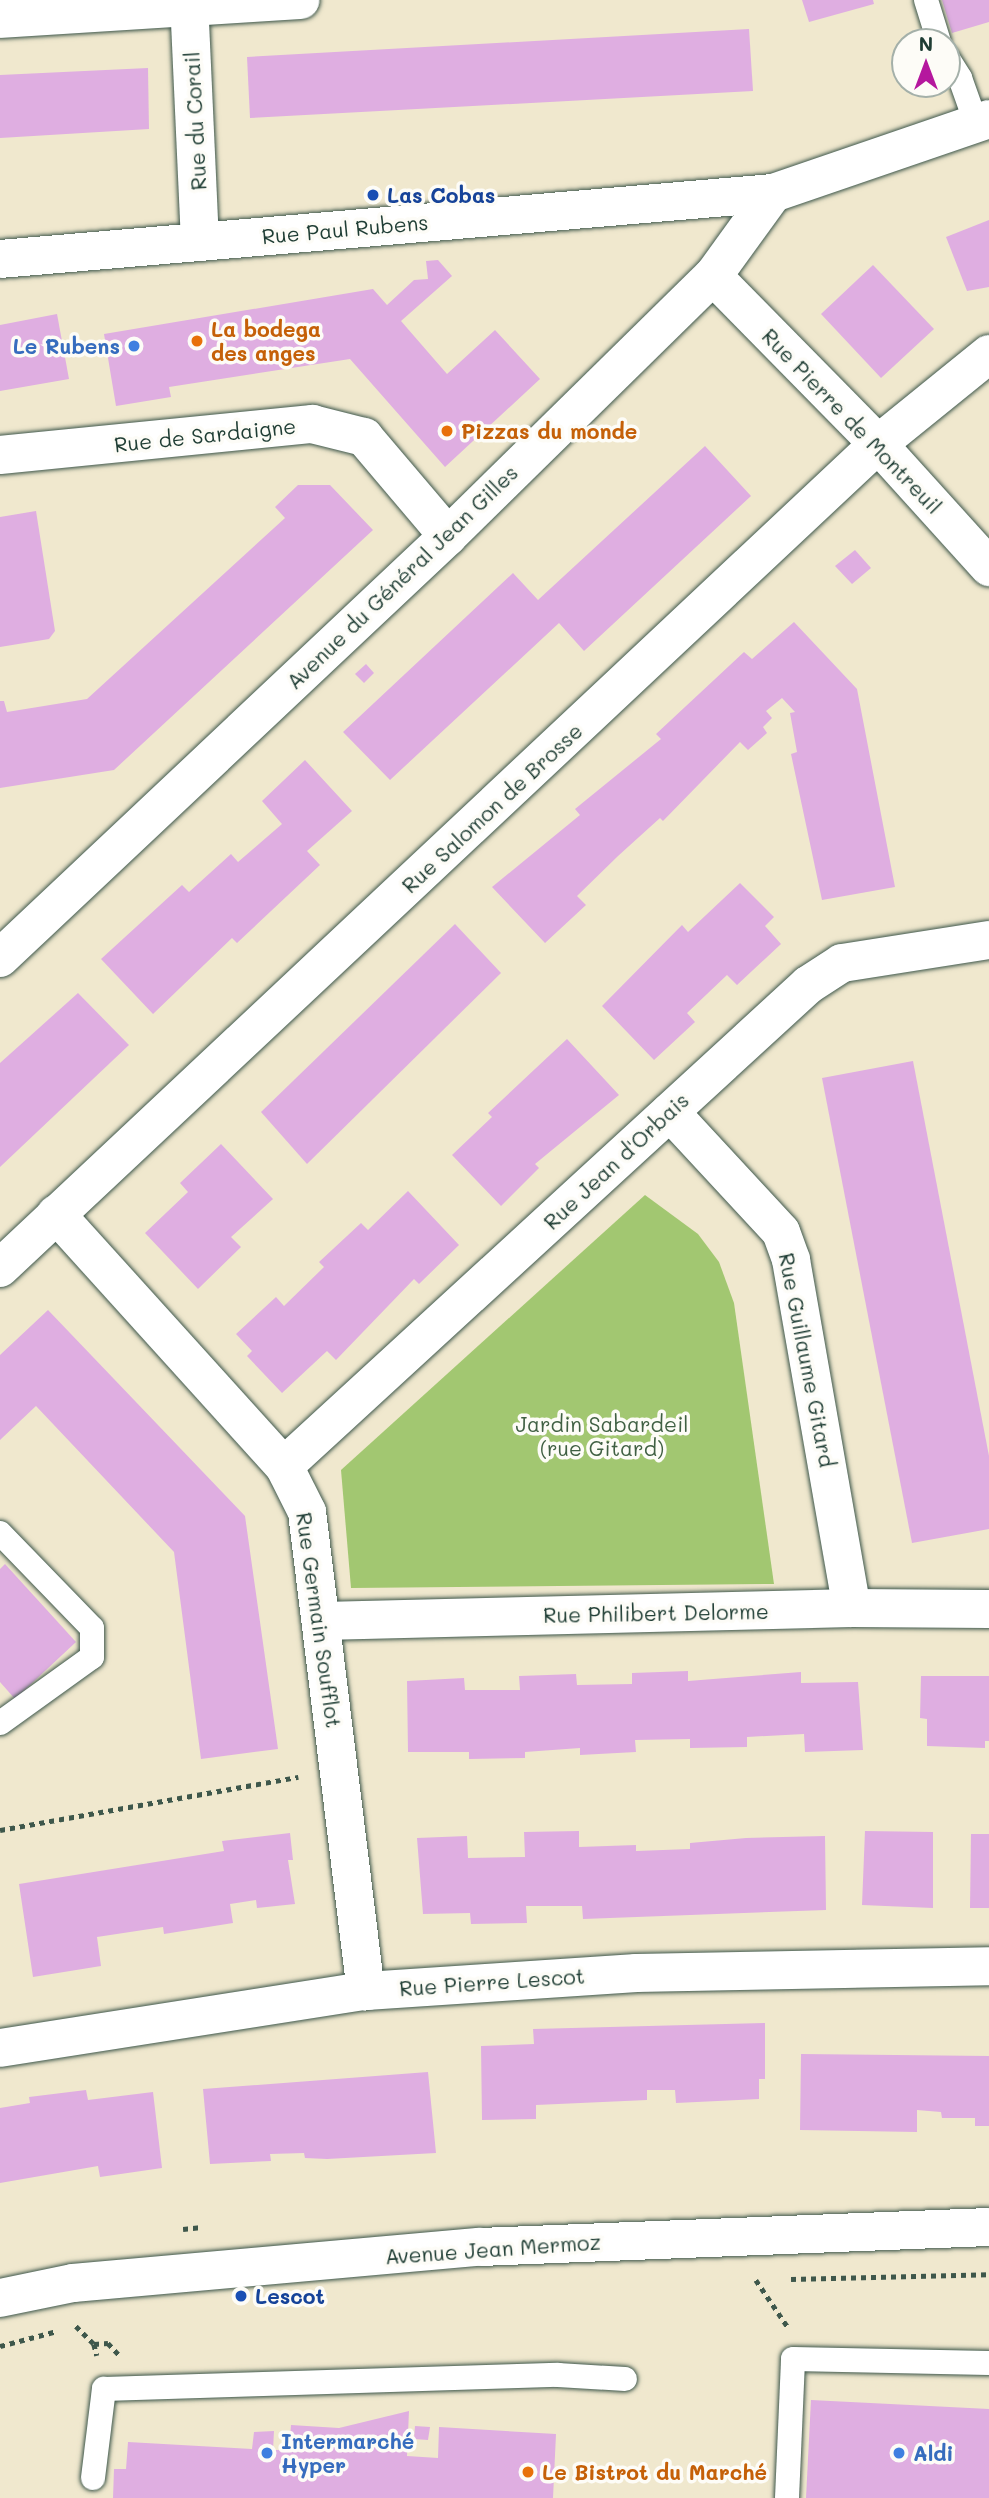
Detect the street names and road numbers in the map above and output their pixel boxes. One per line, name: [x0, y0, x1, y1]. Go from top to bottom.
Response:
street label: Rue du Corail: [179, 51, 211, 191]
street label: Rue Paul Rubens: [261, 209, 429, 249]
street label: Rue Pierre de Montreuil: [757, 323, 947, 519]
street label: Rue de Sardaigne: [113, 413, 297, 457]
street label: Avenue du Général Jean Gilles: [281, 460, 523, 694]
street label: Rue Salomon de Brosse: [397, 718, 587, 898]
street label: Rue Jean d'Orbais: [538, 1087, 694, 1235]
street label: Rue Guillaume Gitard: [774, 1251, 840, 1469]
street label: Rue Germain Soufflot: [291, 1511, 347, 1729]
street label: Rue Philibert Delorme: [543, 1598, 769, 1628]
street label: Rue Pierre Lescot: [398, 1963, 586, 2001]
street label: Avenue Jean Mermoz: [384, 2229, 602, 2269]

